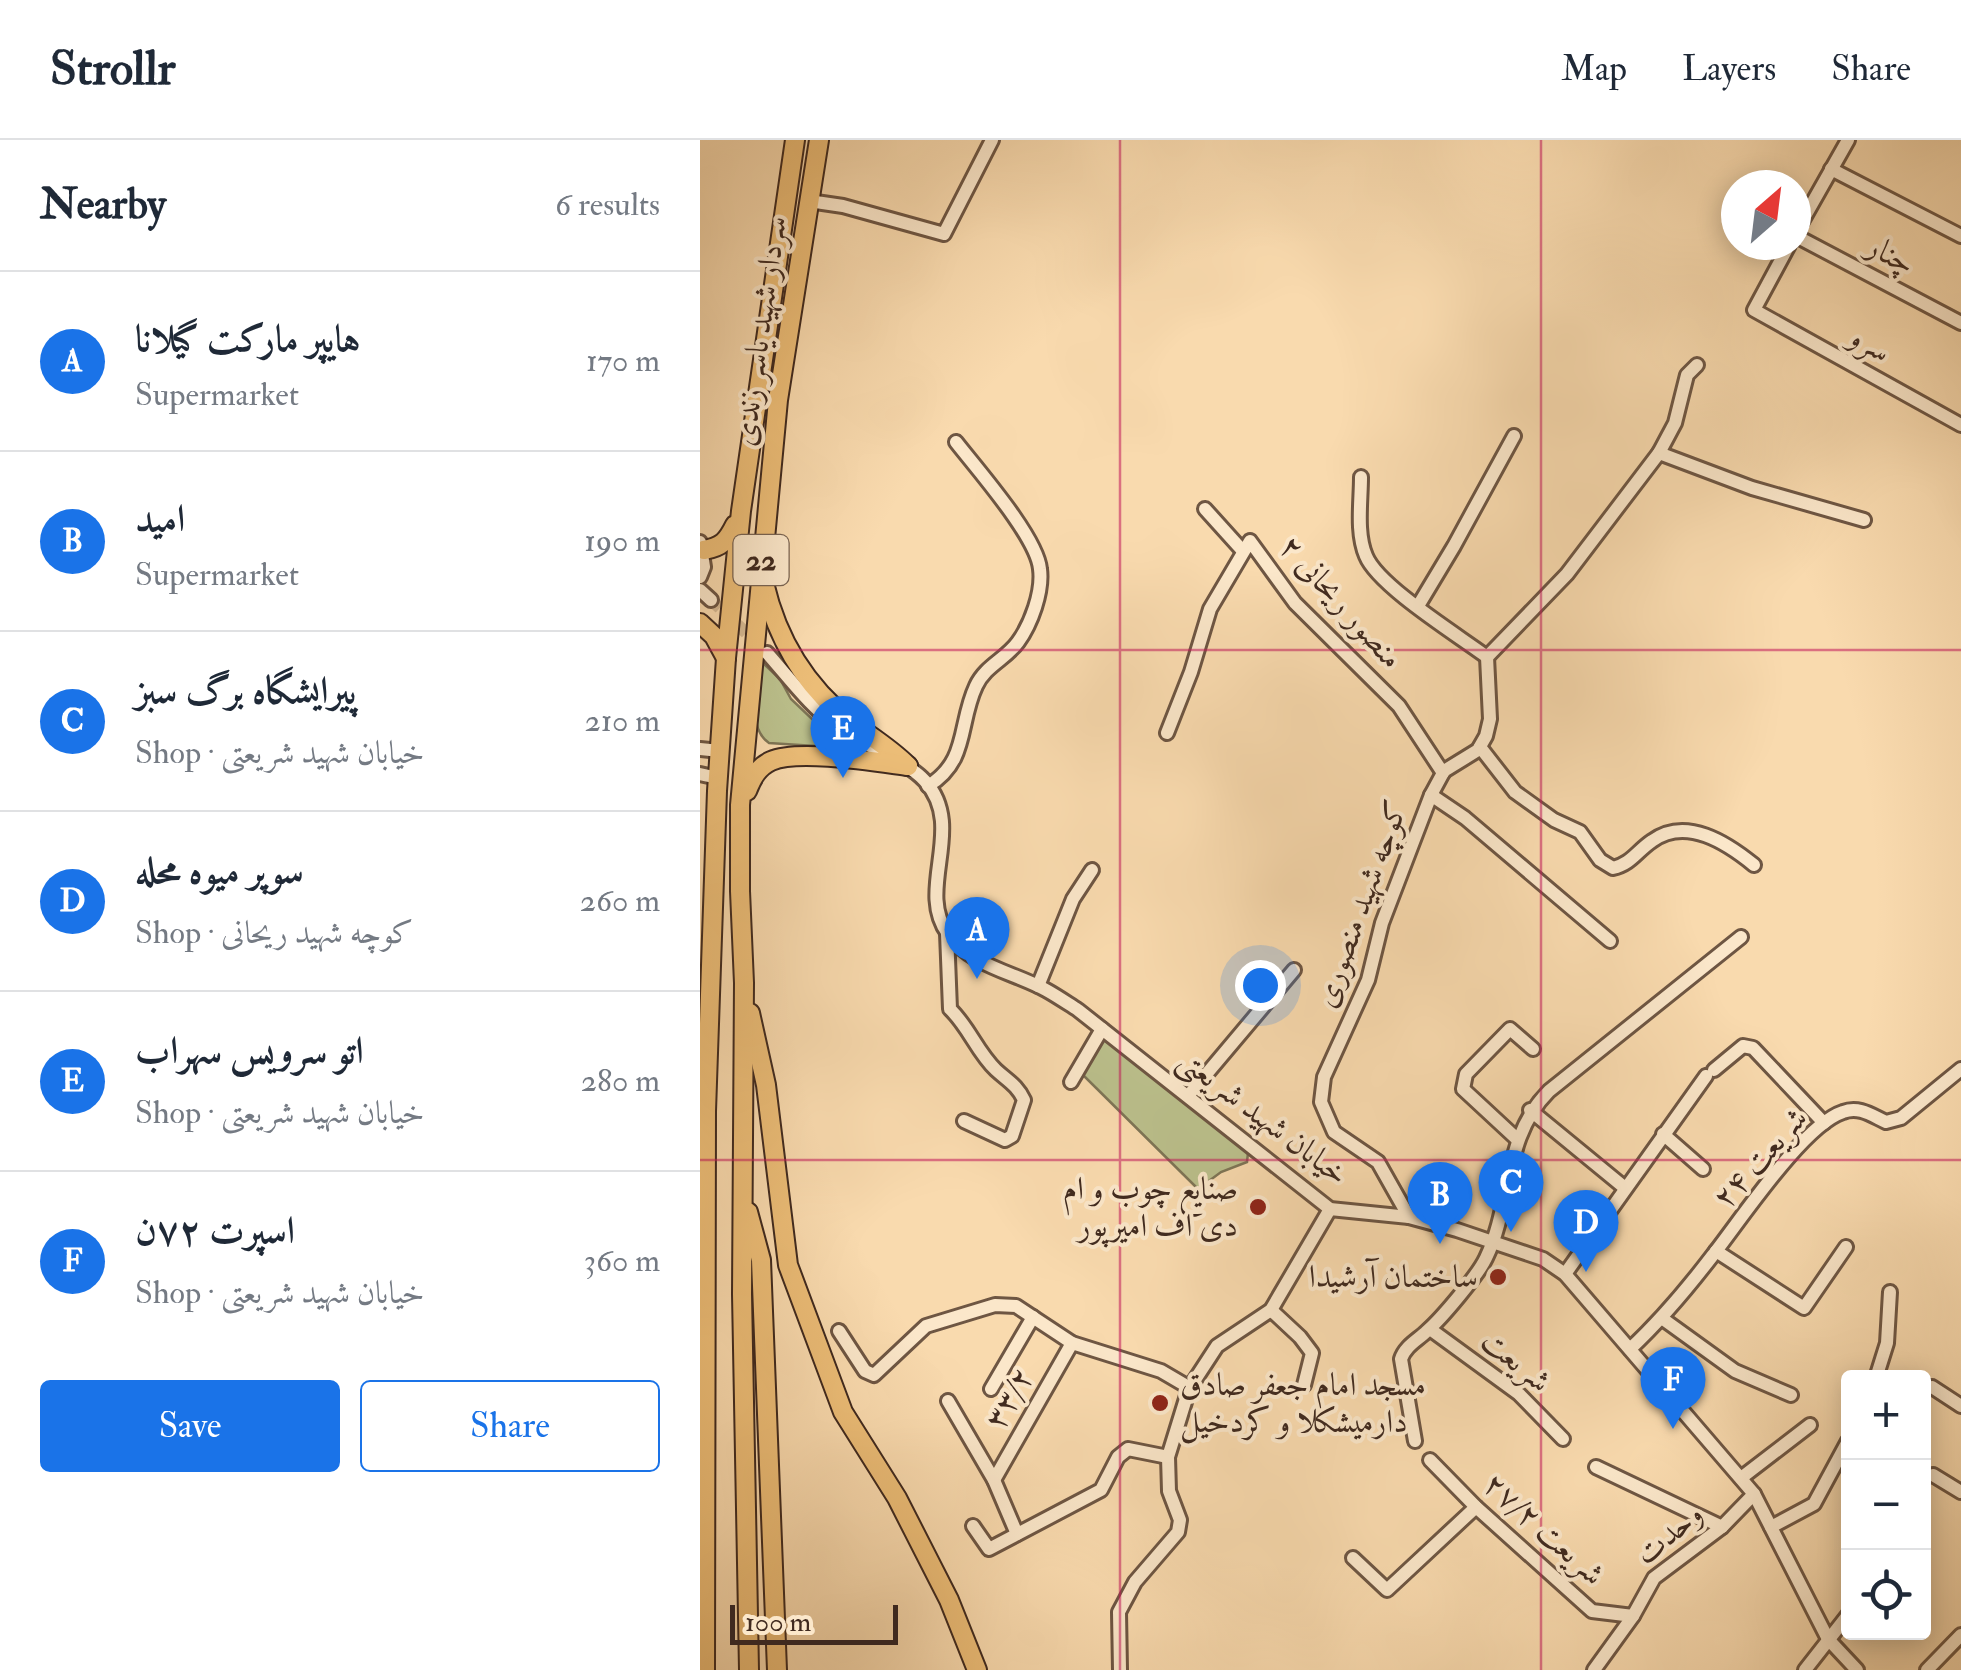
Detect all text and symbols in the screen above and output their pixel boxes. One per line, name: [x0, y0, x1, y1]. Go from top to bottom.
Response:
text: Strollr: [50, 39, 175, 99]
text: Map: [1561, 47, 1627, 91]
text: Layers: [1682, 47, 1776, 91]
text: Share: [1831, 47, 1911, 91]
north arrow: [1721, 170, 1811, 260]
text: Nearby: [40, 179, 166, 231]
text: 6 results: [555, 185, 660, 225]
street label: سردار شهید یاسر زندی: [724, 213, 796, 449]
street label: چنار: [1857, 224, 1922, 284]
text: هایپر مارکت گیلانا: [135, 315, 360, 363]
street label: سرو: [1840, 315, 1898, 372]
text: A: [62, 341, 83, 381]
text: 170 m: [586, 341, 660, 381]
text: Supermarket: [135, 375, 299, 415]
text: امید: [135, 495, 185, 543]
text: B: [62, 521, 83, 561]
text: 190 m: [584, 521, 660, 561]
street label: منصور ریحانی ۲: [1271, 527, 1411, 677]
road number: 22: [734, 535, 788, 585]
text: Supermarket: [135, 555, 299, 595]
text: پیرایشگاه برگ سبز: [135, 667, 356, 715]
pin: E: [810, 696, 876, 778]
text: C: [61, 701, 84, 741]
text: 210 m: [585, 701, 660, 741]
text: Shop · خیابان شهید شریعتی: [135, 733, 425, 773]
street label: کوچه شهید منصوری: [1305, 795, 1418, 1013]
text: سوپر میوه محله: [135, 847, 304, 895]
text: D: [59, 881, 86, 921]
text: 260 m: [580, 881, 660, 921]
pin: A: [944, 896, 1010, 979]
text: Shop · کوچه شهید ریحانی: [135, 913, 413, 953]
your location: [1235, 960, 1286, 1011]
text: اتو سرویس سهراب: [135, 1027, 364, 1075]
street label: خیابان شهید شریعتی: [1168, 1040, 1356, 1196]
text: E: [61, 1061, 84, 1101]
text: 280 m: [581, 1061, 660, 1101]
text: Shop · خیابان شهید شریعتی: [135, 1093, 425, 1133]
street label: شریعت ۲۴: [1704, 1099, 1816, 1217]
pin: C: [1478, 1150, 1544, 1232]
pin: B: [1408, 1162, 1472, 1244]
place label: صنایع چوب و ام دی اف امیرپور: [1063, 1169, 1238, 1248]
pin: D: [1554, 1190, 1618, 1272]
marker: صنایع چوب و ام دی اف امیرپور: [1247, 1196, 1269, 1218]
text: اسپرت ۷۲ن: [135, 1207, 295, 1255]
text: F: [62, 1241, 83, 1281]
text: 360 m: [584, 1241, 660, 1281]
place label: ساختمان آرشیدا: [1309, 1257, 1478, 1297]
marker: ساختمان آرشیدا: [1487, 1266, 1509, 1288]
text: Shop · خیابان شهید شریعتی: [135, 1273, 425, 1313]
street label: شریعت: [1473, 1321, 1559, 1401]
pin: F: [1640, 1346, 1706, 1429]
street label: ۳۳/۲: [976, 1360, 1042, 1436]
place label: مسجد امام جعفر صادق دارمیشکلا و کردخیل: [1180, 1365, 1426, 1444]
map controls: [1841, 1370, 1931, 1640]
button: +: [1841, 1370, 1931, 1460]
button: Save: [40, 1380, 340, 1472]
button: Share: [360, 1380, 660, 1472]
marker: مسجد امام جعفر صادق دارمیشکلا و کردخیل: [1149, 1392, 1171, 1414]
button: −: [1841, 1460, 1931, 1550]
street label: شریعت ۲۷/۲: [1475, 1464, 1613, 1594]
street label: وحدت: [1627, 1494, 1711, 1574]
button: locate: [1841, 1550, 1931, 1640]
scale bar: [730, 1600, 898, 1644]
text: 100 m: [745, 1605, 811, 1640]

